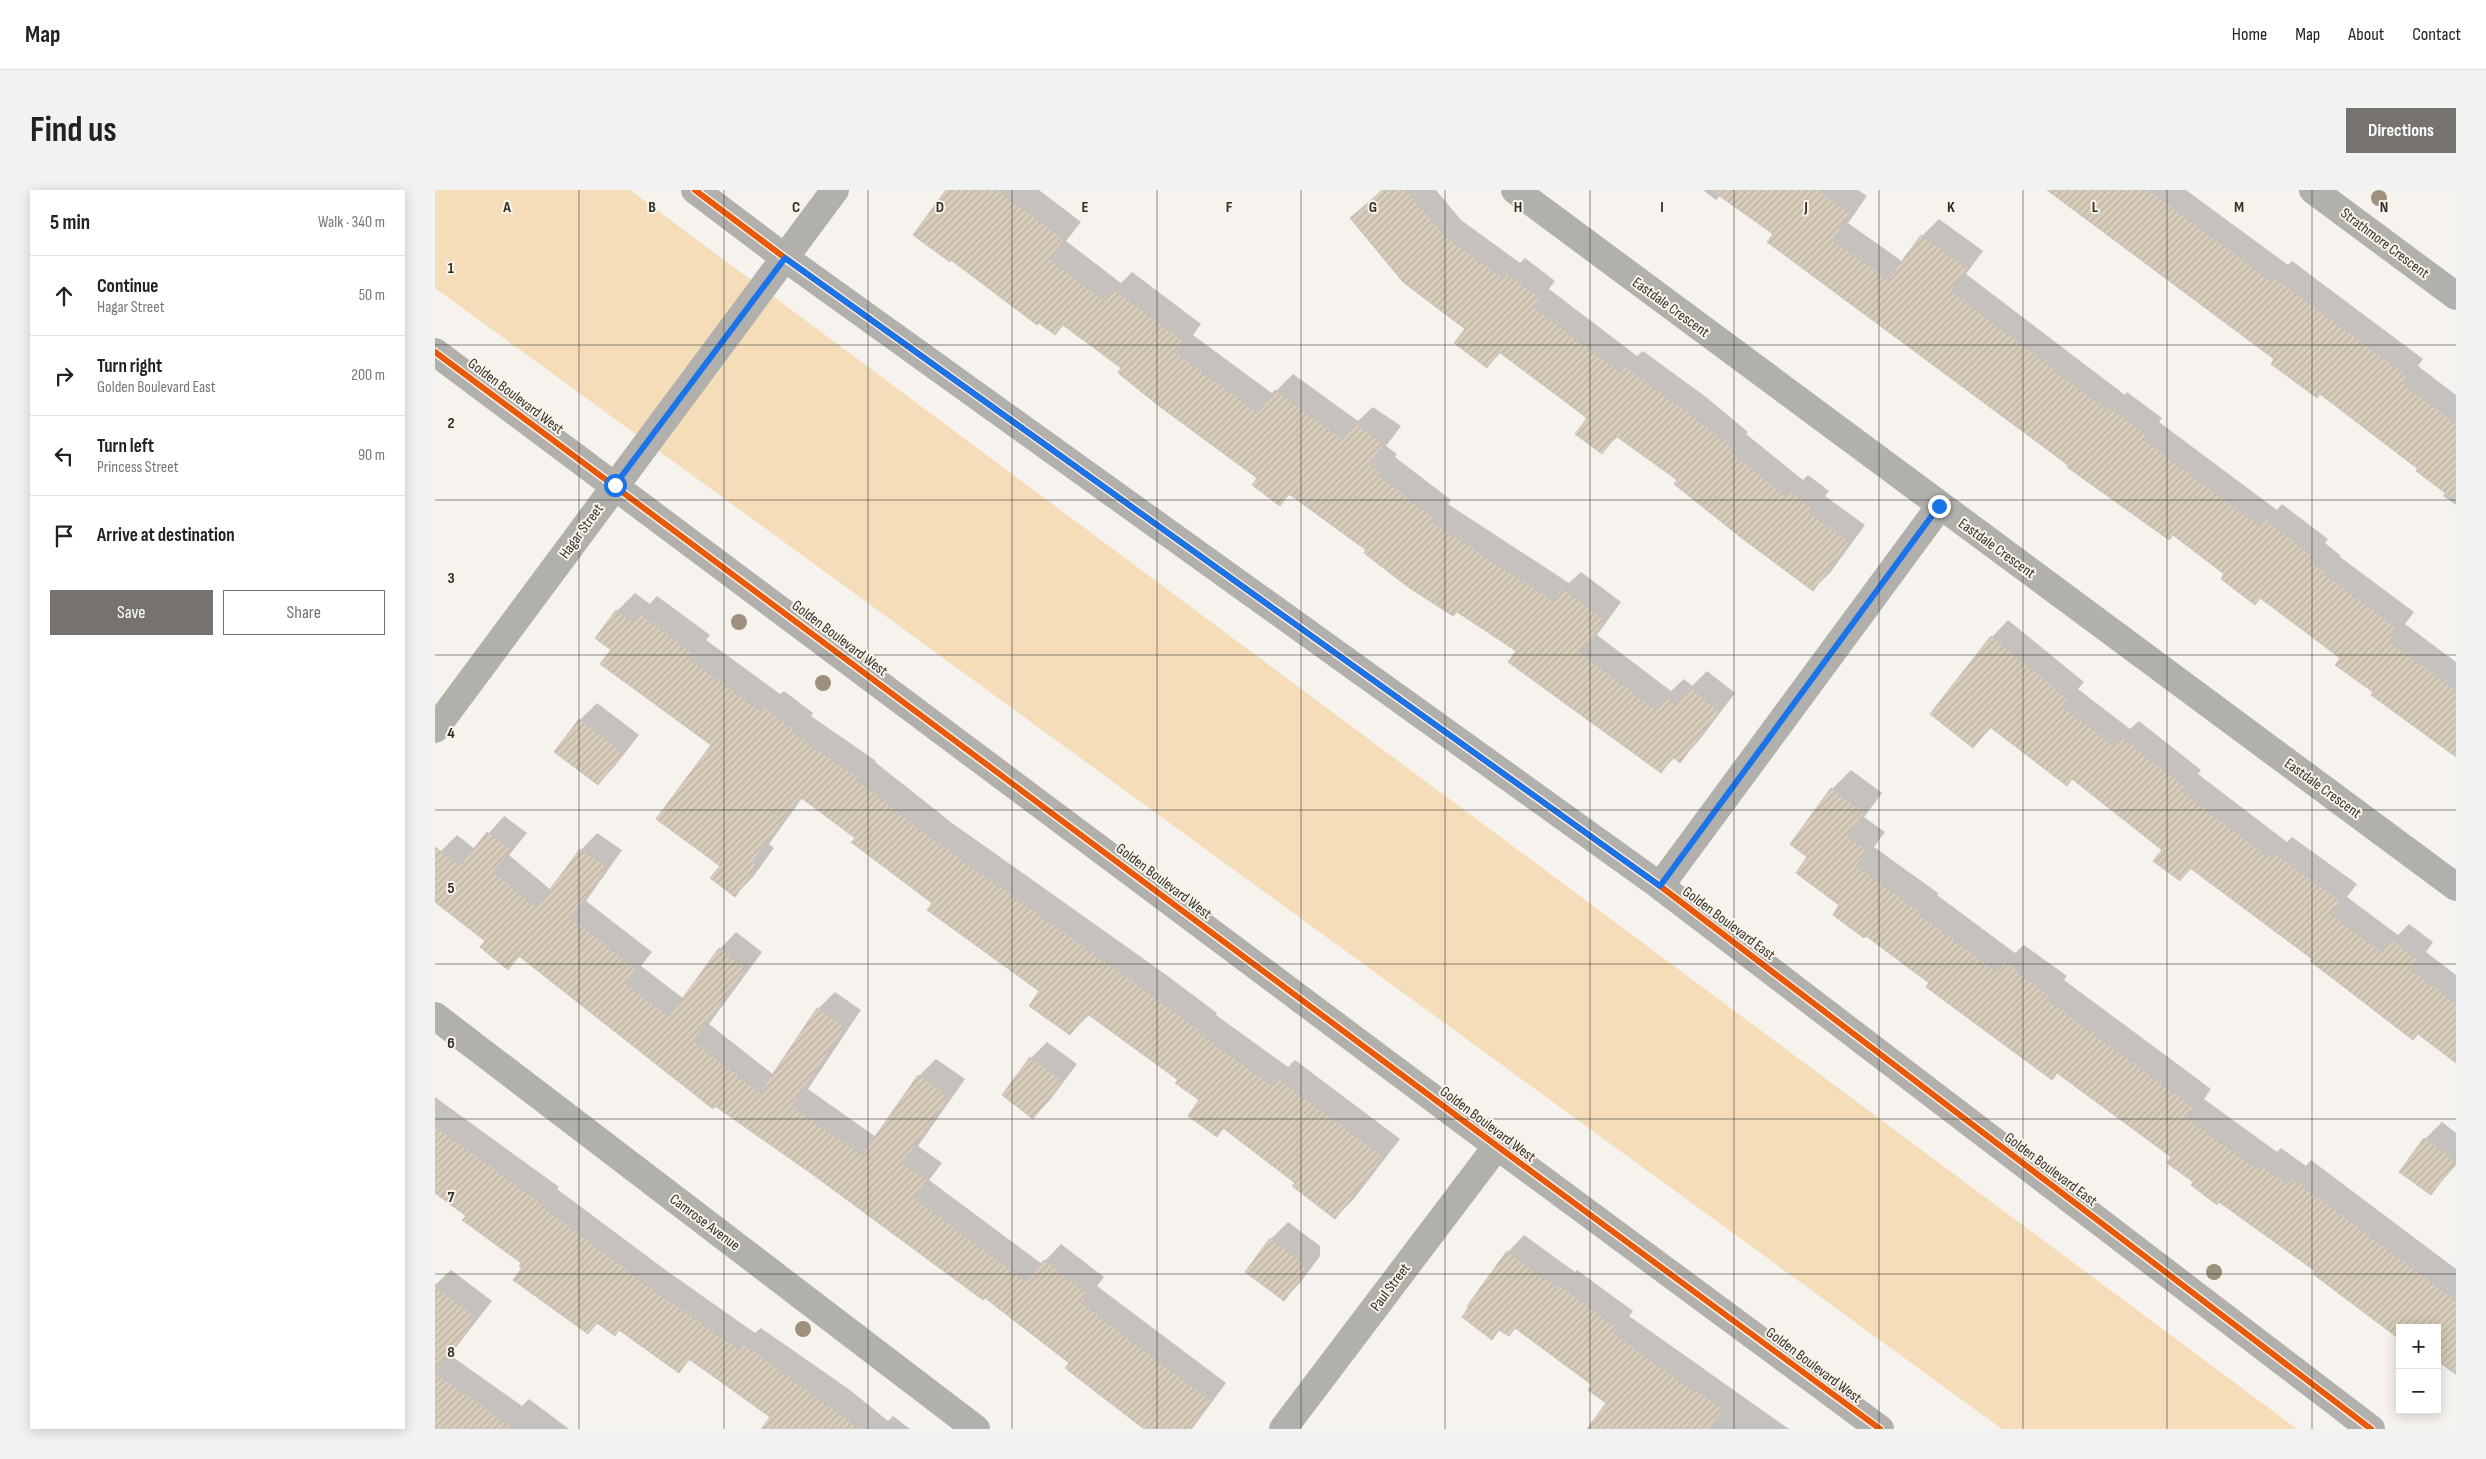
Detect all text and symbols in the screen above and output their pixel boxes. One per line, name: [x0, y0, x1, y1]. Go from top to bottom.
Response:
text: Map: [25, 20, 60, 49]
text: Home: [2232, 24, 2267, 45]
text: Map: [2295, 24, 2320, 45]
text: About: [2348, 24, 2384, 45]
text: Contact: [2412, 24, 2461, 45]
button: Directions: [2346, 108, 2456, 153]
text: Find us: [30, 109, 117, 152]
text: A: [502, 198, 511, 217]
text: B: [648, 198, 656, 217]
text: C: [792, 198, 800, 217]
text: D: [936, 198, 944, 217]
text: E: [1082, 198, 1089, 217]
text: F: [1226, 198, 1233, 217]
text: G: [1369, 198, 1377, 217]
text: H: [1514, 198, 1522, 217]
text: I: [1660, 198, 1664, 217]
text: J: [1803, 198, 1808, 217]
text: K: [1947, 198, 1955, 217]
text: L: [2092, 198, 2099, 217]
text: M: [2234, 198, 2244, 217]
text: N: [2380, 198, 2388, 217]
street label: Strathmore Crescent: [2337, 204, 2433, 283]
text: 5 min: [50, 210, 90, 235]
text: Walk · 340 m: [318, 213, 385, 232]
text: 1: [448, 259, 455, 278]
street label: Eastdale Crescent: [1628, 273, 1713, 342]
text: Continue: [97, 275, 158, 298]
icon: ahead: [50, 282, 78, 310]
text: 50 m: [359, 286, 385, 305]
text: Hagar Street: [97, 298, 165, 317]
street label: Golden Boulevard West: [464, 354, 568, 439]
text: Turn right: [97, 355, 162, 378]
icon: right: [50, 362, 78, 390]
text: 200 m: [351, 366, 385, 385]
text: Golden Boulevard East: [97, 378, 216, 397]
text: 2: [447, 414, 455, 433]
text: Turn left: [97, 435, 154, 458]
icon: left: [50, 442, 78, 470]
text: 90 m: [358, 446, 385, 465]
text: Princess Street: [97, 458, 179, 477]
route start: [604, 474, 627, 497]
route end: [1928, 495, 1951, 518]
street label: Hagar Street: [555, 500, 608, 562]
street label: Eastdale Crescent: [1954, 514, 2039, 583]
icon: arrive: [50, 522, 78, 550]
text: Arrive at destination: [97, 524, 235, 547]
text: 3: [447, 569, 455, 588]
button: Save: [50, 590, 213, 635]
button: Share: [223, 590, 385, 635]
street label: Golden Boulevard West: [788, 596, 892, 681]
text: 4: [447, 724, 455, 743]
street label: Eastdale Crescent: [2280, 754, 2365, 823]
street label: Golden Boulevard West: [1112, 839, 1216, 924]
text: 5: [447, 879, 455, 898]
street label: Golden Boulevard East: [1679, 882, 1779, 965]
text: 6: [447, 1034, 455, 1053]
street label: Golden Boulevard West: [1436, 1082, 1540, 1167]
street label: Golden Boulevard East: [2001, 1128, 2101, 1211]
text: 7: [448, 1188, 455, 1207]
street label: Camrose Avenue: [666, 1190, 744, 1255]
street label: Paul Street: [1366, 1259, 1415, 1315]
street label: Golden Boulevard West: [1762, 1323, 1866, 1408]
map controls: [2396, 1324, 2441, 1414]
button: +: [2396, 1324, 2441, 1369]
text: 8: [447, 1343, 455, 1362]
button: −: [2396, 1369, 2441, 1414]

